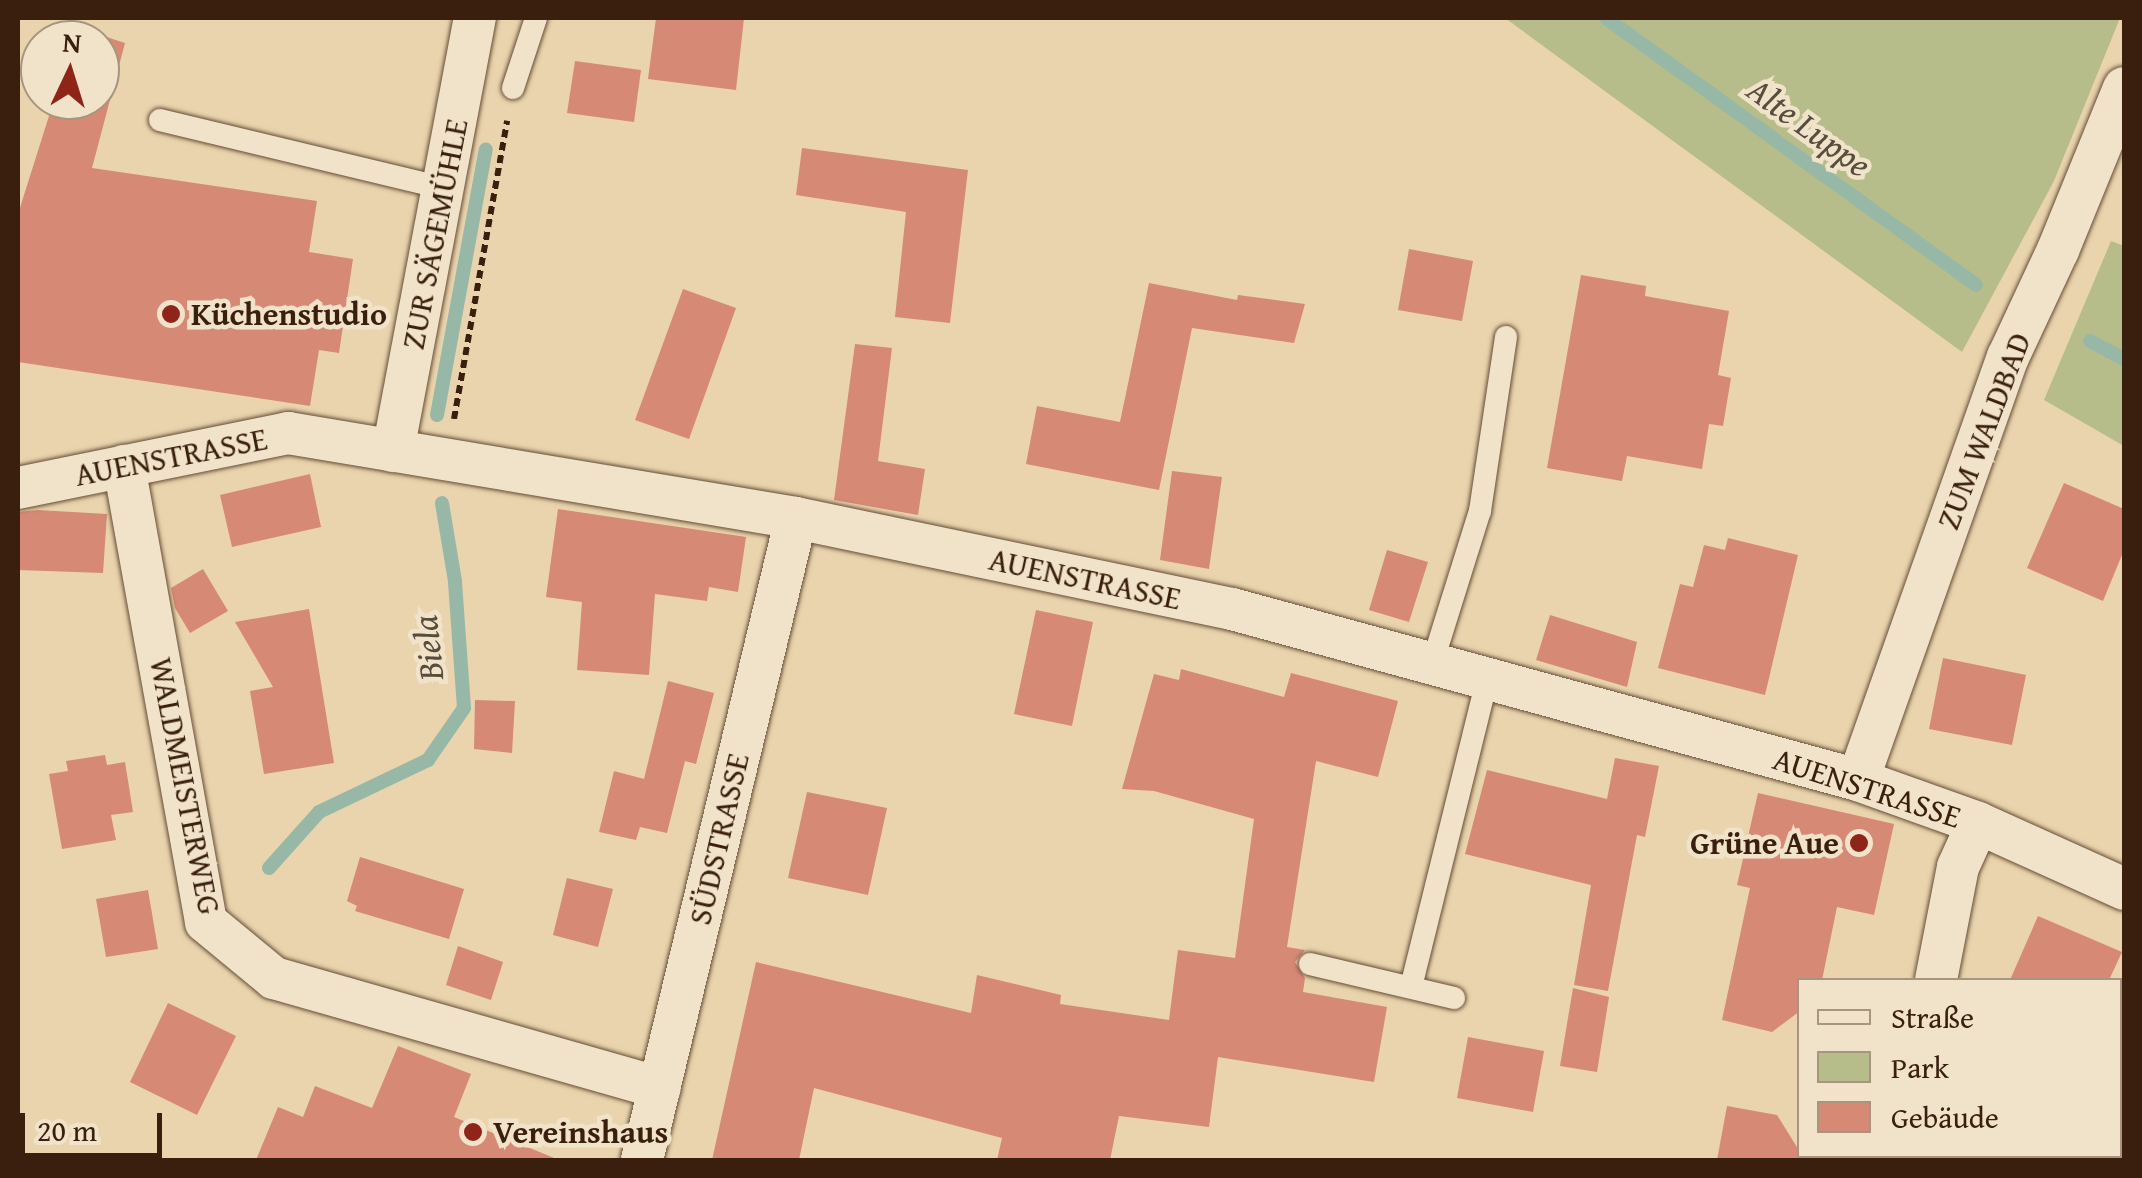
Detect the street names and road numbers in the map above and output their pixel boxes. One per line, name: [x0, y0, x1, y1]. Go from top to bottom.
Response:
street label: ZUR SÄGEMÜHLE: [394, 116, 476, 352]
street label: ZUM WALDBAD: [1929, 327, 2039, 535]
street label: AUENSTRASSE: [72, 420, 270, 494]
street label: AUENSTRASSE: [986, 540, 1184, 618]
street label: WALDMEISTERWEG: [141, 654, 229, 918]
street label: AUENSTRASSE: [1768, 740, 1966, 836]
street label: SÜDSTRASSE: [681, 749, 757, 929]

